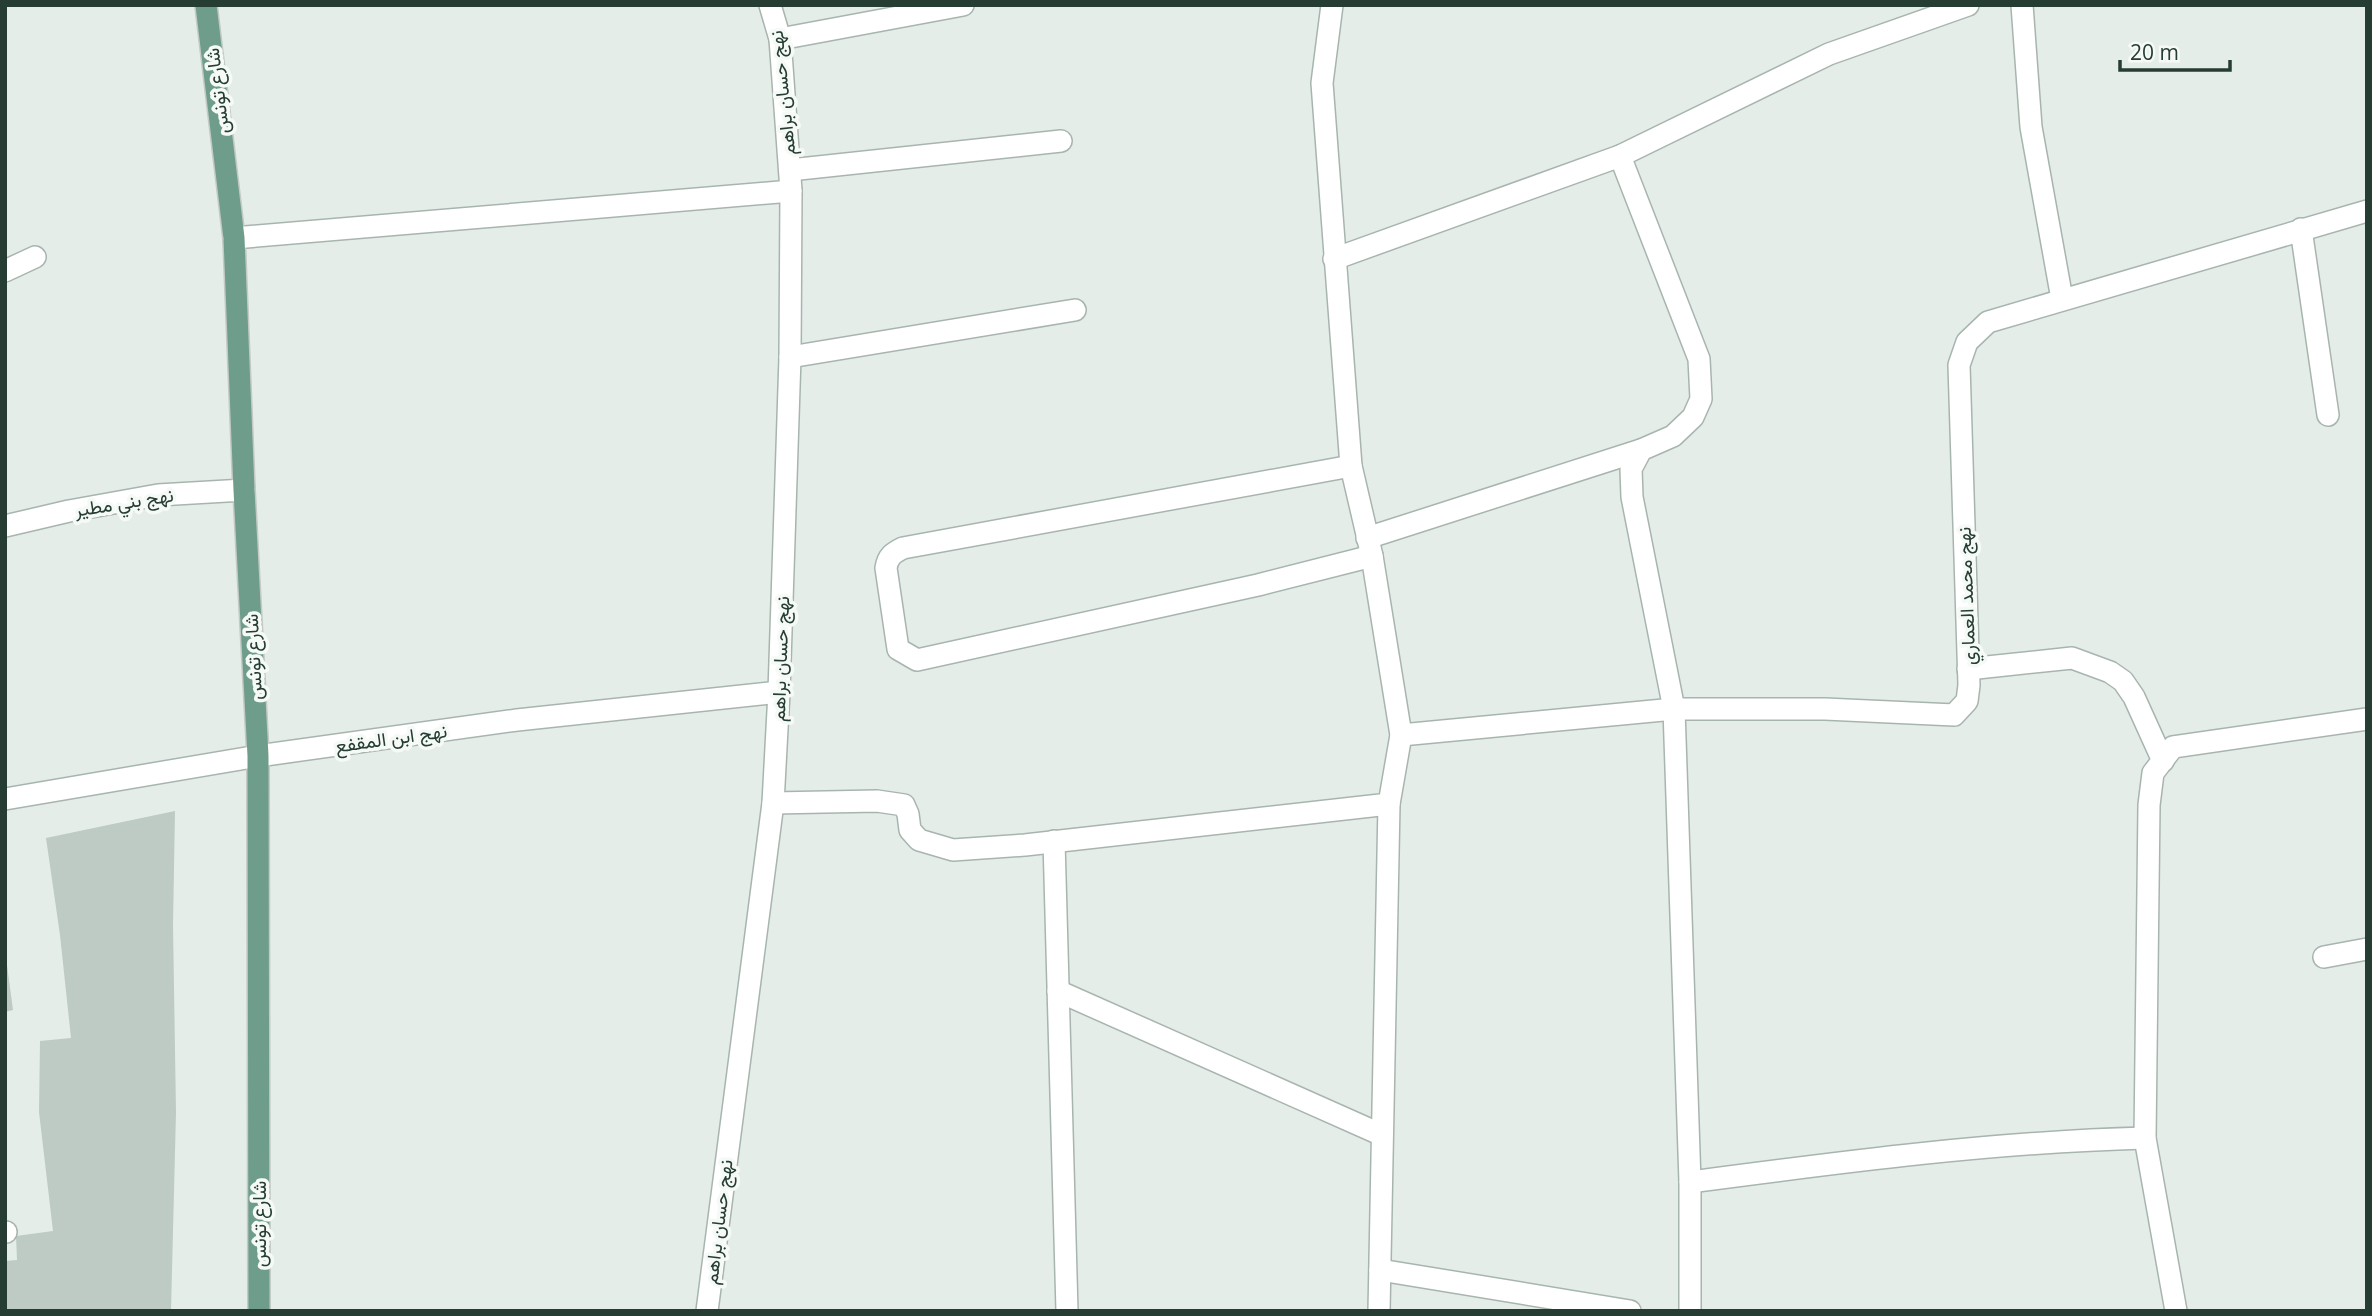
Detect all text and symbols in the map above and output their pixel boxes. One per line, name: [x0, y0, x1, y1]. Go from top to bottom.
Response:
scale bar: [2120, 28, 2230, 72]
street label: نهج حسان براهم: [763, 29, 802, 157]
text: 20 m: [2130, 38, 2179, 66]
street label: شارع تونس: [199, 47, 235, 135]
street label: نهج بني مطير: [72, 481, 176, 526]
street label: نهج محمد العماري: [1951, 526, 1984, 666]
street label: نهج حسان براهم: [765, 596, 796, 722]
street label: شارع تونس: [238, 613, 268, 701]
street label: نهج ابن المقفع: [333, 717, 449, 760]
street label: نهج حسان براهم: [697, 1158, 740, 1286]
street label: شارع تونس: [246, 1181, 272, 1267]

